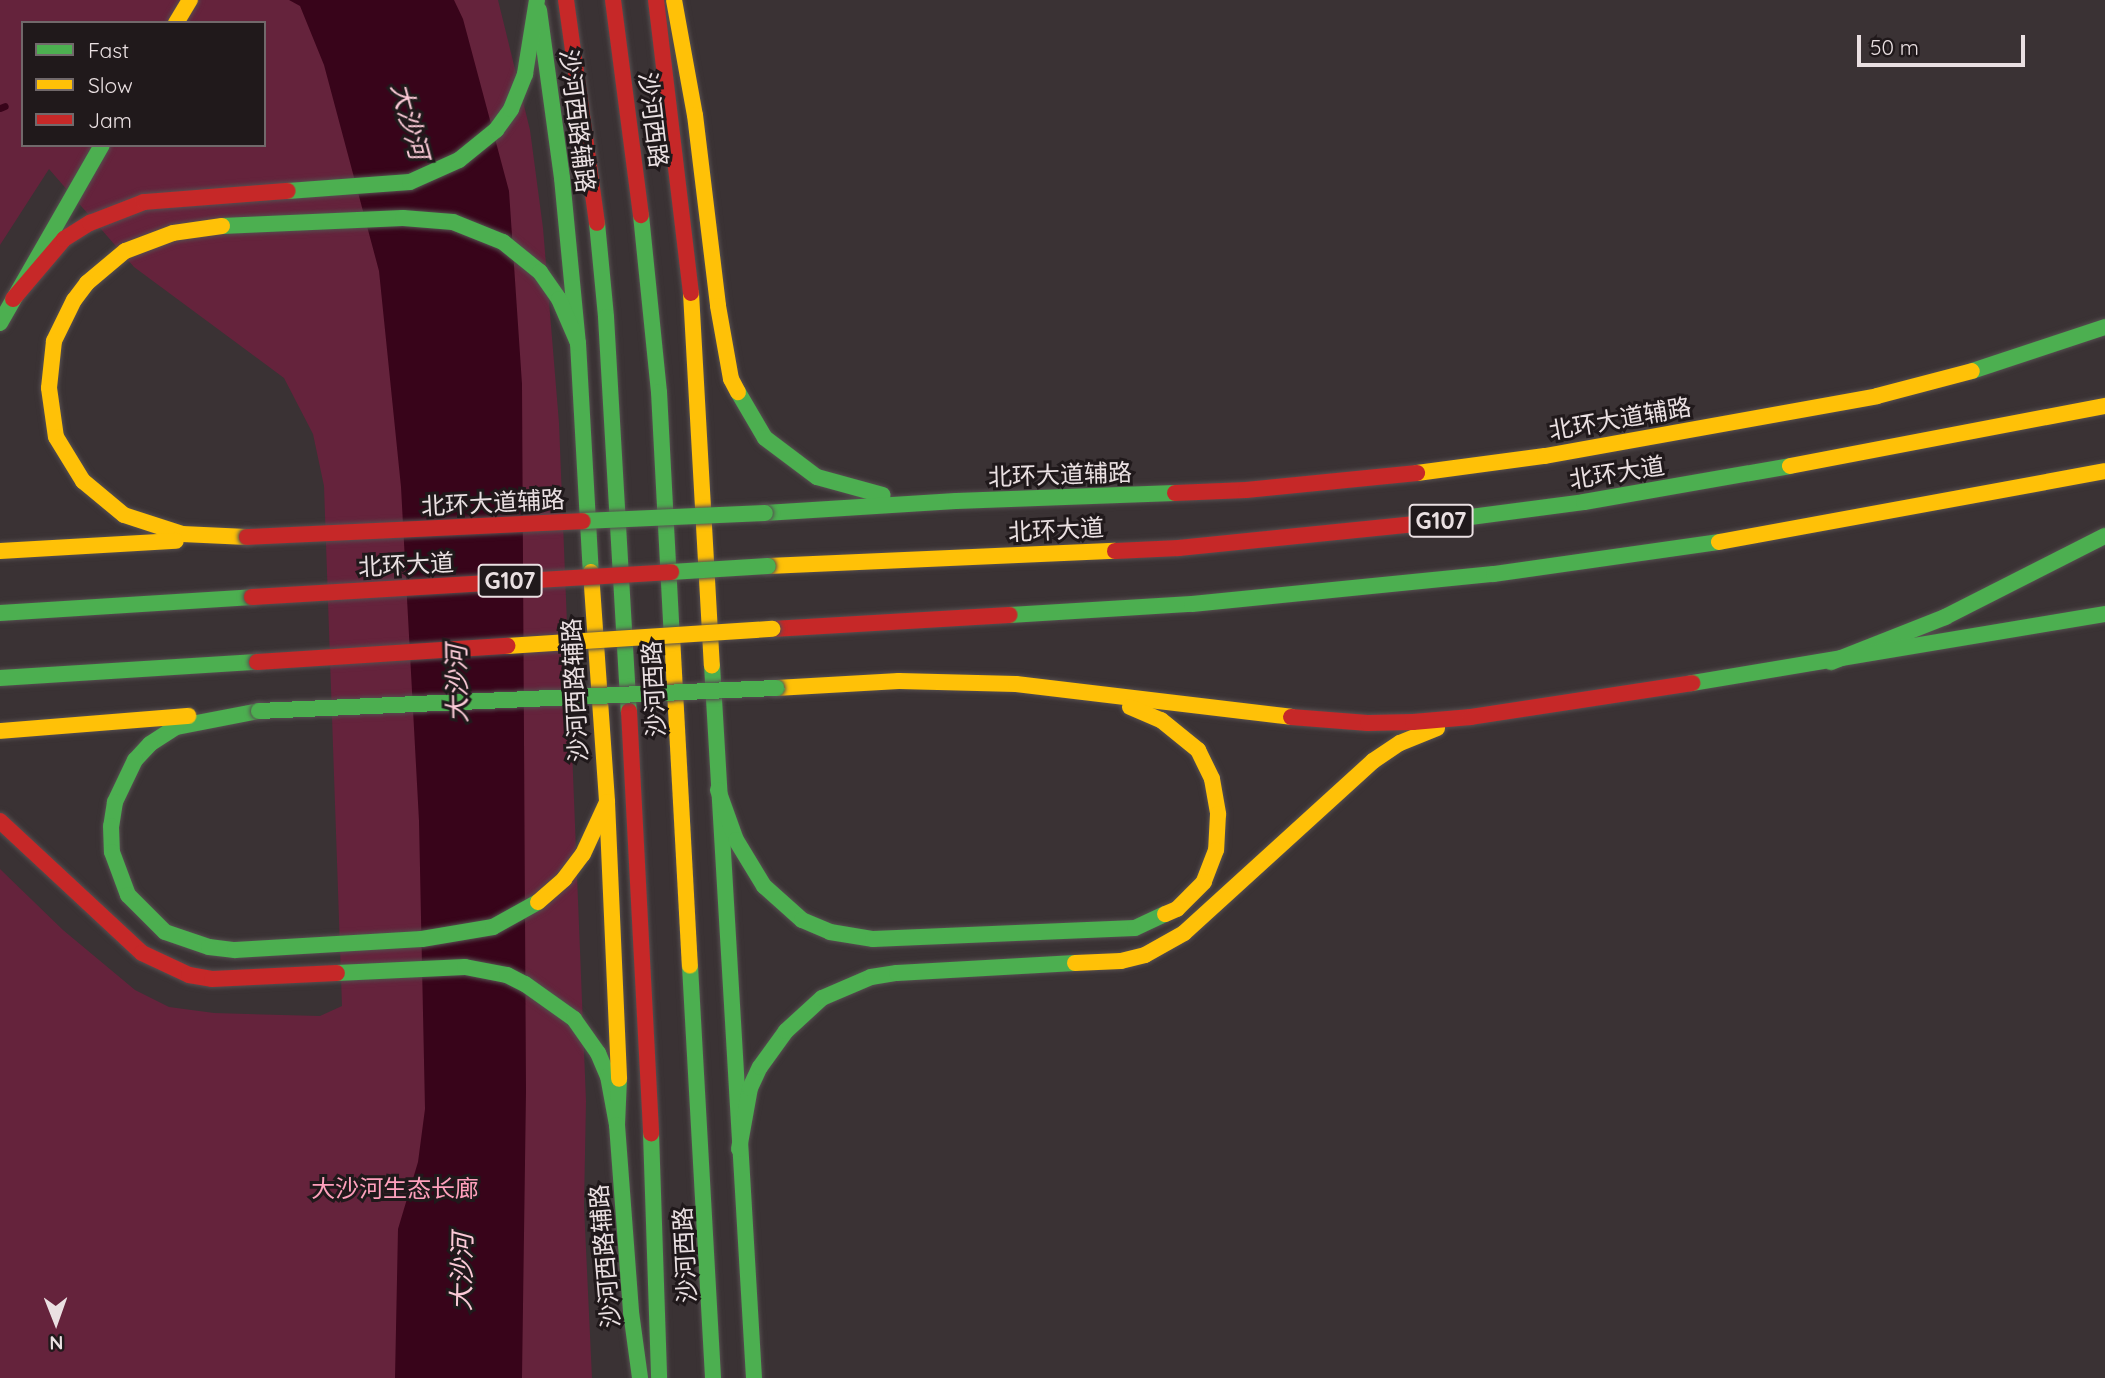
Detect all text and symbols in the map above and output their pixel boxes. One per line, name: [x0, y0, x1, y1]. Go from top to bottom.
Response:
legend: [21, 21, 266, 147]
scale bar: [1860, 21, 2028, 65]
text: 50 m: [1870, 34, 1919, 60]
text: Fast: [88, 37, 129, 63]
street label: 沙河西路辅路: [554, 48, 600, 194]
street label: 沙河西路: [633, 71, 673, 169]
text: Slow: [88, 72, 133, 98]
water label: 大沙河: [385, 79, 435, 163]
text: Jam: [88, 107, 132, 133]
street label: 北环大道辅路: [1547, 392, 1693, 446]
street label: 北环大道: [1567, 451, 1667, 495]
street label: 北环大道辅路: [988, 458, 1132, 492]
street label: 北环大道辅路: [420, 485, 566, 521]
road number: G107: [1408, 502, 1474, 540]
street label: 北环大道: [1007, 513, 1105, 547]
street label: 北环大道: [357, 548, 455, 582]
road number: G107: [477, 562, 543, 600]
street label: 沙河西路辅路: [557, 617, 593, 763]
street label: 沙河西路: [637, 640, 671, 738]
water label: 大沙河: [441, 645, 473, 723]
park label: 大沙河生态长廊: [311, 1175, 479, 1203]
street label: 沙河西路辅路: [584, 1183, 626, 1329]
street label: 沙河西路: [668, 1206, 702, 1304]
water label: 大沙河: [446, 1233, 478, 1311]
north arrow: [21, 1287, 91, 1357]
text: N: [49, 1331, 64, 1355]

